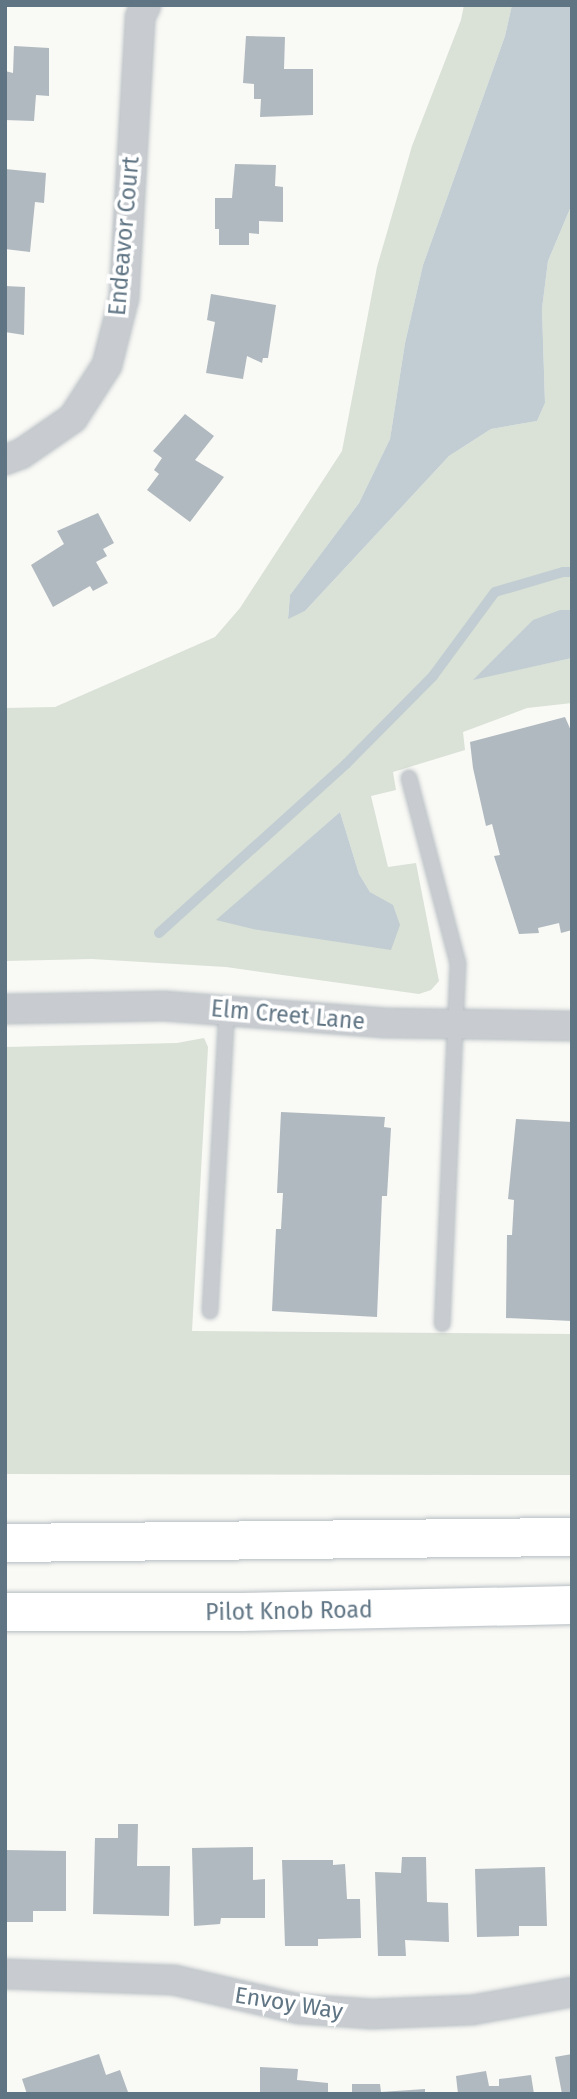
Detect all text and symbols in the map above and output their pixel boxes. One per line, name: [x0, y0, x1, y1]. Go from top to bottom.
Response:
street label: Endeavor Court: [103, 155, 145, 317]
street label: Elm Creet Lane: [210, 995, 366, 1035]
street label: Pilot Knob Road: [205, 1596, 373, 1626]
street label: Envoy Way: [233, 1981, 345, 2025]

